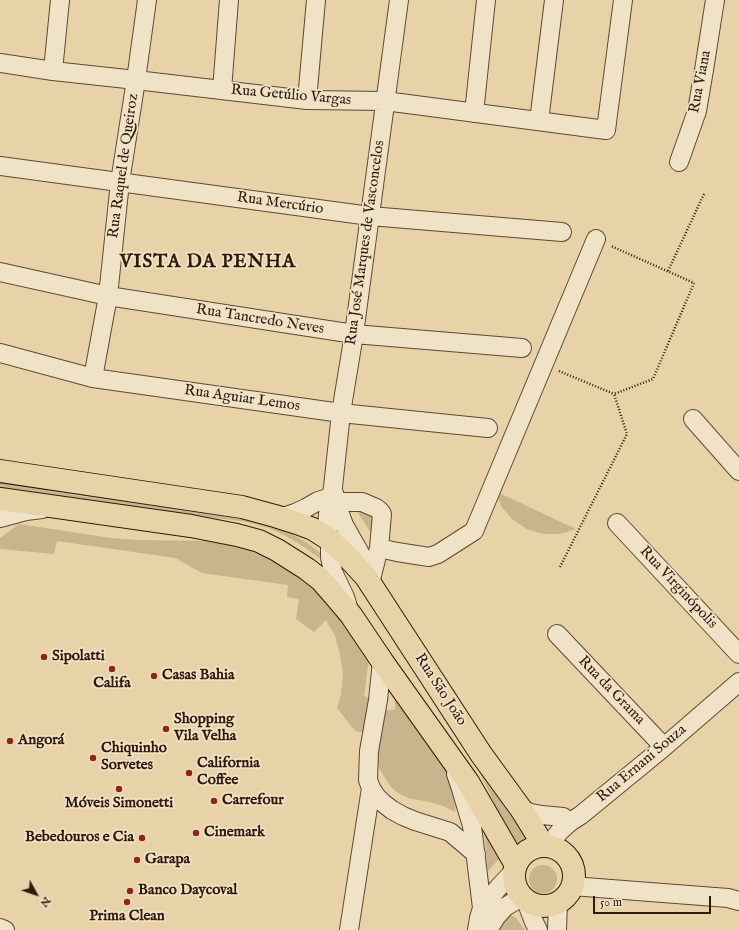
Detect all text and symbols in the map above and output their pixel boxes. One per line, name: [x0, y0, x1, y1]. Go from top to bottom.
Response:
street label: Rua Viana: [686, 49, 716, 115]
street label: Rua Getúlio Vargas: [230, 82, 352, 110]
street label: Rua Raquel de Queiroz: [105, 93, 143, 239]
street label: Rua José Marques de Vasconcelos: [343, 139, 389, 347]
street label: Rua Mercúrio: [236, 189, 324, 219]
district label: VISTA DA PENHA: [120, 252, 296, 274]
street label: Rua Tancredo Neves: [195, 301, 325, 339]
street label: Rua Aguiar Lemos: [183, 382, 301, 416]
street label: Rua Virginópolis: [635, 543, 721, 633]
place label: Sipolatti: [52, 648, 105, 666]
street label: Rua São João: [410, 650, 470, 730]
marker: Sipolatti: [39, 652, 49, 662]
street label: Rua da Grama: [574, 653, 648, 729]
marker: Califa: [107, 664, 117, 674]
place label: Casas Bahia: [162, 667, 234, 685]
marker: Casas Bahia: [149, 671, 159, 681]
place label: Califa: [93, 675, 131, 693]
place label: Shopping Vila Velha: [174, 711, 236, 746]
street label: Rua Ernani Souza: [594, 721, 690, 807]
marker: Shopping Vila Velha: [161, 724, 171, 734]
place label: Angorá: [18, 732, 64, 750]
marker: Angorá: [5, 736, 15, 746]
place label: Chiquinho Sorvetes: [101, 740, 167, 775]
marker: Chiquinho Sorvetes: [88, 753, 98, 763]
place label: California Coffee: [197, 755, 260, 790]
marker: California Coffee: [184, 768, 194, 778]
marker: Móveis Simonetti: [114, 784, 124, 794]
place label: Carrefour: [222, 792, 284, 810]
place label: Móveis Simonetti: [65, 795, 173, 813]
marker: Carrefour: [209, 796, 219, 806]
place label: Cinemark: [204, 824, 265, 842]
marker: Cinemark: [191, 828, 201, 838]
place label: Bebedouros e Cia: [25, 829, 134, 847]
marker: Bebedouros e Cia: [137, 833, 147, 843]
place label: Garapa: [145, 851, 190, 869]
marker: Garapa: [132, 855, 142, 865]
north arrow: [16, 874, 56, 914]
place label: Banco Daycoval: [138, 882, 237, 900]
marker: Banco Daycoval: [125, 886, 135, 896]
scale bar: [595, 888, 713, 914]
text: N: [37, 894, 54, 910]
text: 50 m: [600, 895, 622, 910]
marker: Prima Clean: [122, 897, 132, 907]
place label: Prima Clean: [89, 908, 165, 926]

